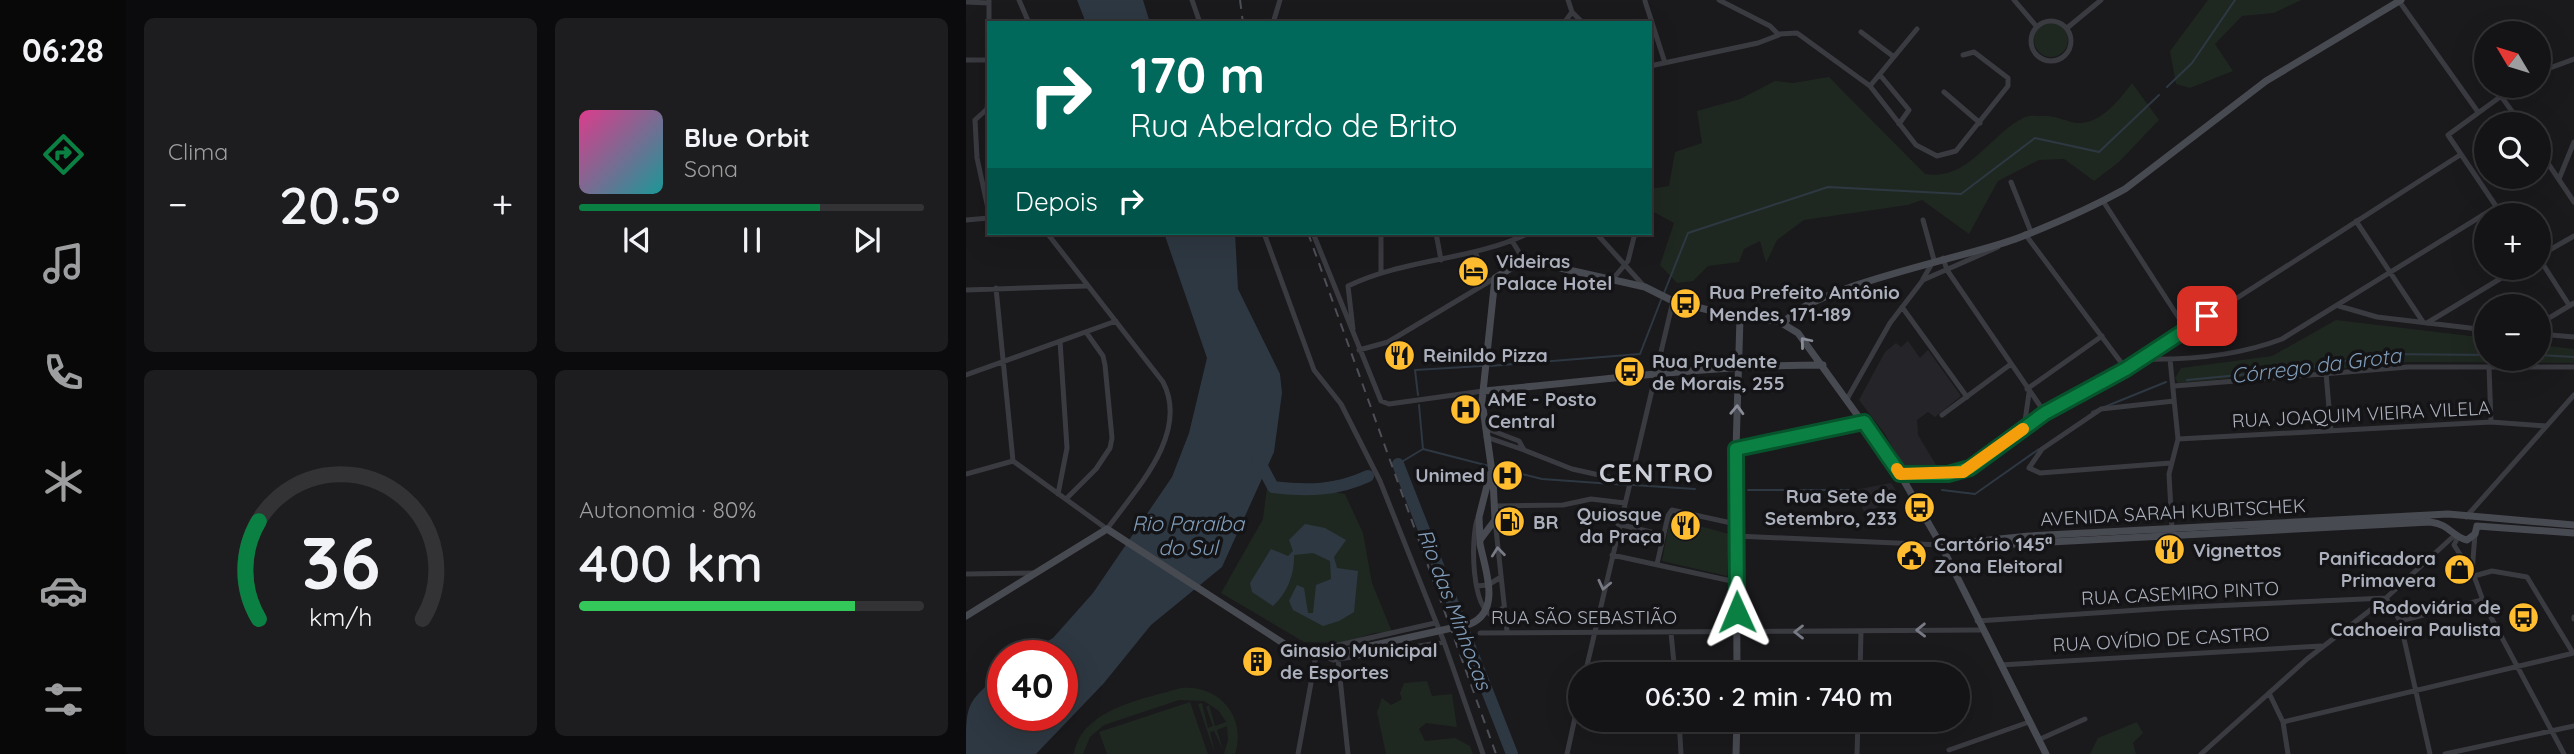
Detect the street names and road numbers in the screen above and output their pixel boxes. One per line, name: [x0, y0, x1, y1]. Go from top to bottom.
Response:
street label: RUA JOAQUIM VIEIRA VILELA: [2231, 395, 2491, 433]
street label: AVENIDA SARAH KUBITSCHEK: [2040, 493, 2306, 531]
street label: RUA CASEMIRO PINTO: [2081, 576, 2279, 610]
street label: RUA SÃO SEBASTIÃO: [1491, 605, 1677, 629]
street label: RUA OVÍDIO DE CASTRO: [2052, 621, 2270, 657]

